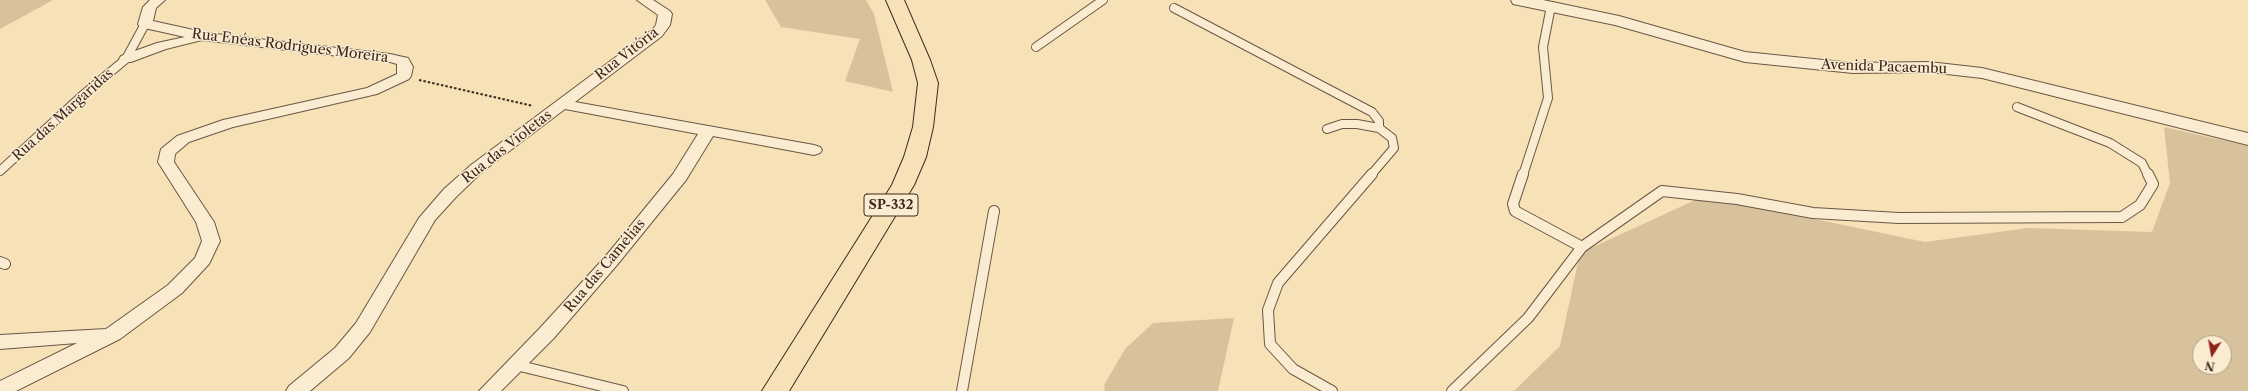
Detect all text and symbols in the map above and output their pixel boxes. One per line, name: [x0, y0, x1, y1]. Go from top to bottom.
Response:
street label: Rua Vitória: [592, 24, 662, 84]
street label: Rua Enéas Rodrigues Moreira: [191, 26, 389, 66]
street label: Avenida Pacaembu: [1821, 56, 1947, 78]
street label: Rua das Margaridas: [9, 65, 117, 165]
street label: Rua das Violetas: [459, 107, 555, 187]
road number: SP-332: [864, 194, 918, 216]
street label: Rua das Camélias: [561, 216, 649, 316]
north arrow: [2192, 335, 2232, 375]
text: N: [2204, 358, 2216, 374]

